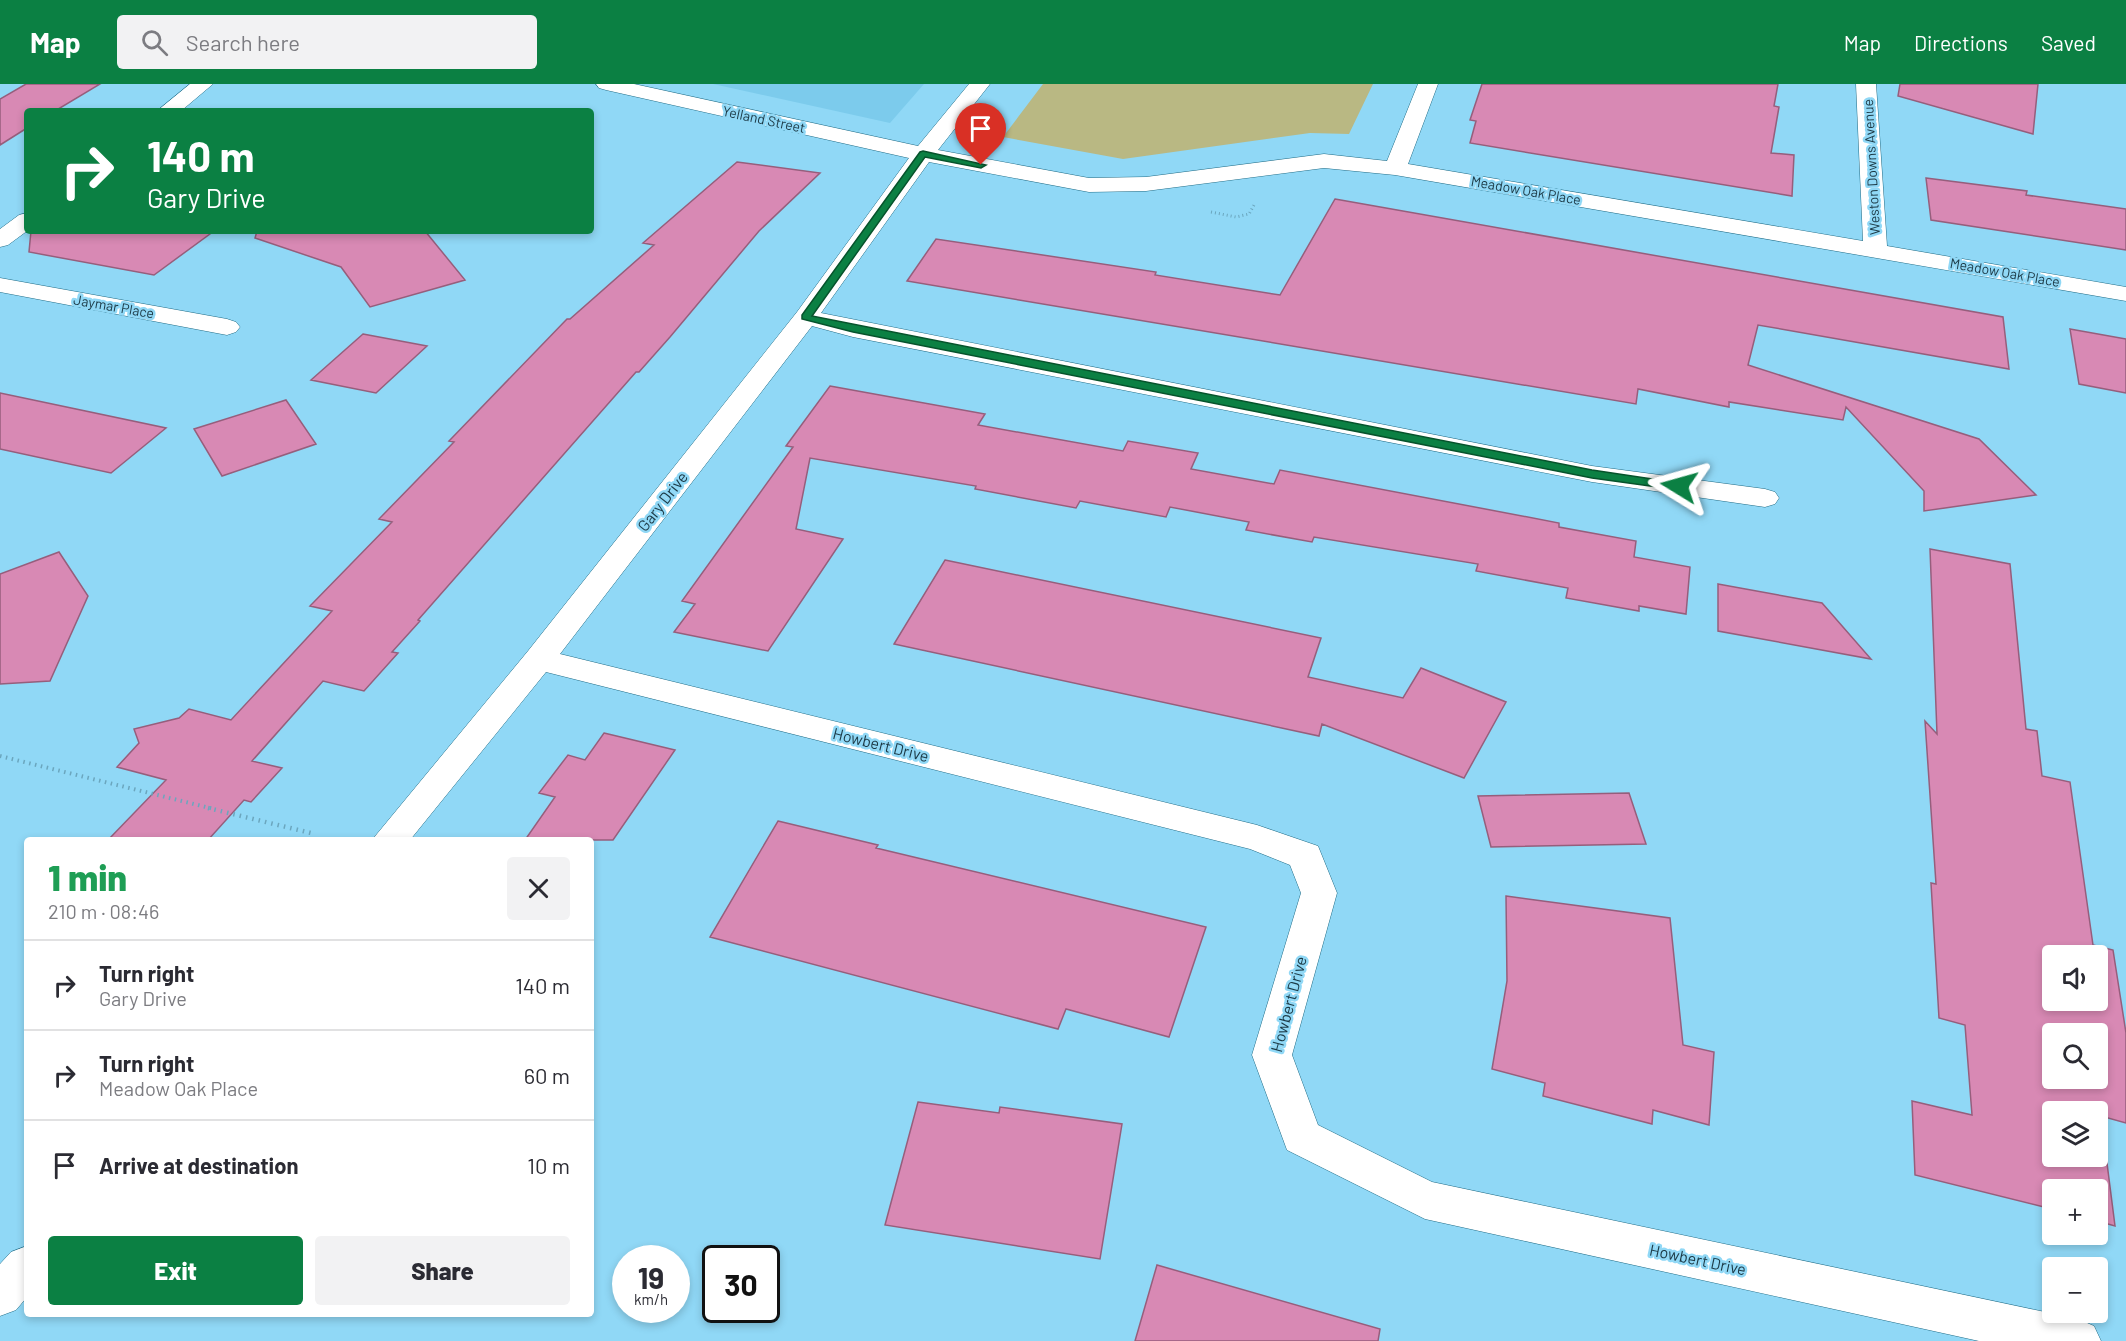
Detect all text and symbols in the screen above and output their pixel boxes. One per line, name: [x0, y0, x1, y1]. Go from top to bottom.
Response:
search box: [117, 15, 537, 69]
text: Map: [30, 25, 81, 59]
icon: search: [138, 26, 171, 59]
text: Search here: [186, 29, 300, 55]
text: Map: [1844, 30, 1881, 55]
text: Directions: [1914, 30, 2008, 55]
text: Saved: [2041, 30, 2096, 55]
street label: Weston Downs Avenue: [1859, 99, 1883, 235]
street label: Yelland Street: [721, 102, 807, 136]
pin: [955, 103, 1006, 165]
icon: arrive: [964, 112, 997, 145]
text: 140 m: [147, 130, 255, 180]
icon: right: [48, 132, 126, 210]
street label: Meadow Oak Place: [1470, 172, 1582, 208]
text: Gary Drive: [147, 181, 266, 213]
street label: Meadow Oak Place: [1949, 254, 2061, 290]
street label: Jaymar Place: [72, 291, 156, 321]
position arrow: [1647, 454, 1711, 518]
street label: Gary Drive: [633, 467, 691, 535]
street label: Howbert Drive: [831, 723, 931, 765]
text: 1 min: [48, 855, 127, 898]
button: close: [507, 857, 570, 920]
text: 210 m · 08:46: [48, 899, 159, 923]
map controls: [2042, 945, 2108, 1323]
button: sound: [2042, 945, 2108, 1011]
street label: Howbert Drive: [1266, 954, 1310, 1054]
text: Turn right: [99, 960, 194, 986]
icon: right: [48, 969, 81, 1002]
text: 140 m: [515, 972, 570, 998]
text: Gary Drive: [99, 986, 187, 1010]
button: search: [2042, 1023, 2108, 1089]
text: Turn right: [99, 1050, 194, 1076]
icon: right: [48, 1059, 81, 1092]
text: 60 m: [524, 1062, 570, 1088]
text: Meadow Oak Place: [99, 1076, 258, 1100]
button: layers: [2042, 1101, 2108, 1167]
icon: arrive: [48, 1149, 81, 1182]
text: Arrive at destination: [99, 1152, 298, 1178]
text: 10 m: [527, 1152, 570, 1178]
button: +: [2042, 1179, 2108, 1245]
button: Exit: [48, 1236, 303, 1305]
button: Share: [315, 1236, 570, 1305]
street label: Howbert Drive: [1648, 1239, 1748, 1279]
speed limit sign: 30: [702, 1245, 780, 1323]
button: −: [2042, 1257, 2108, 1323]
text: 19: [638, 1259, 664, 1295]
text: km/h: [634, 1290, 668, 1308]

